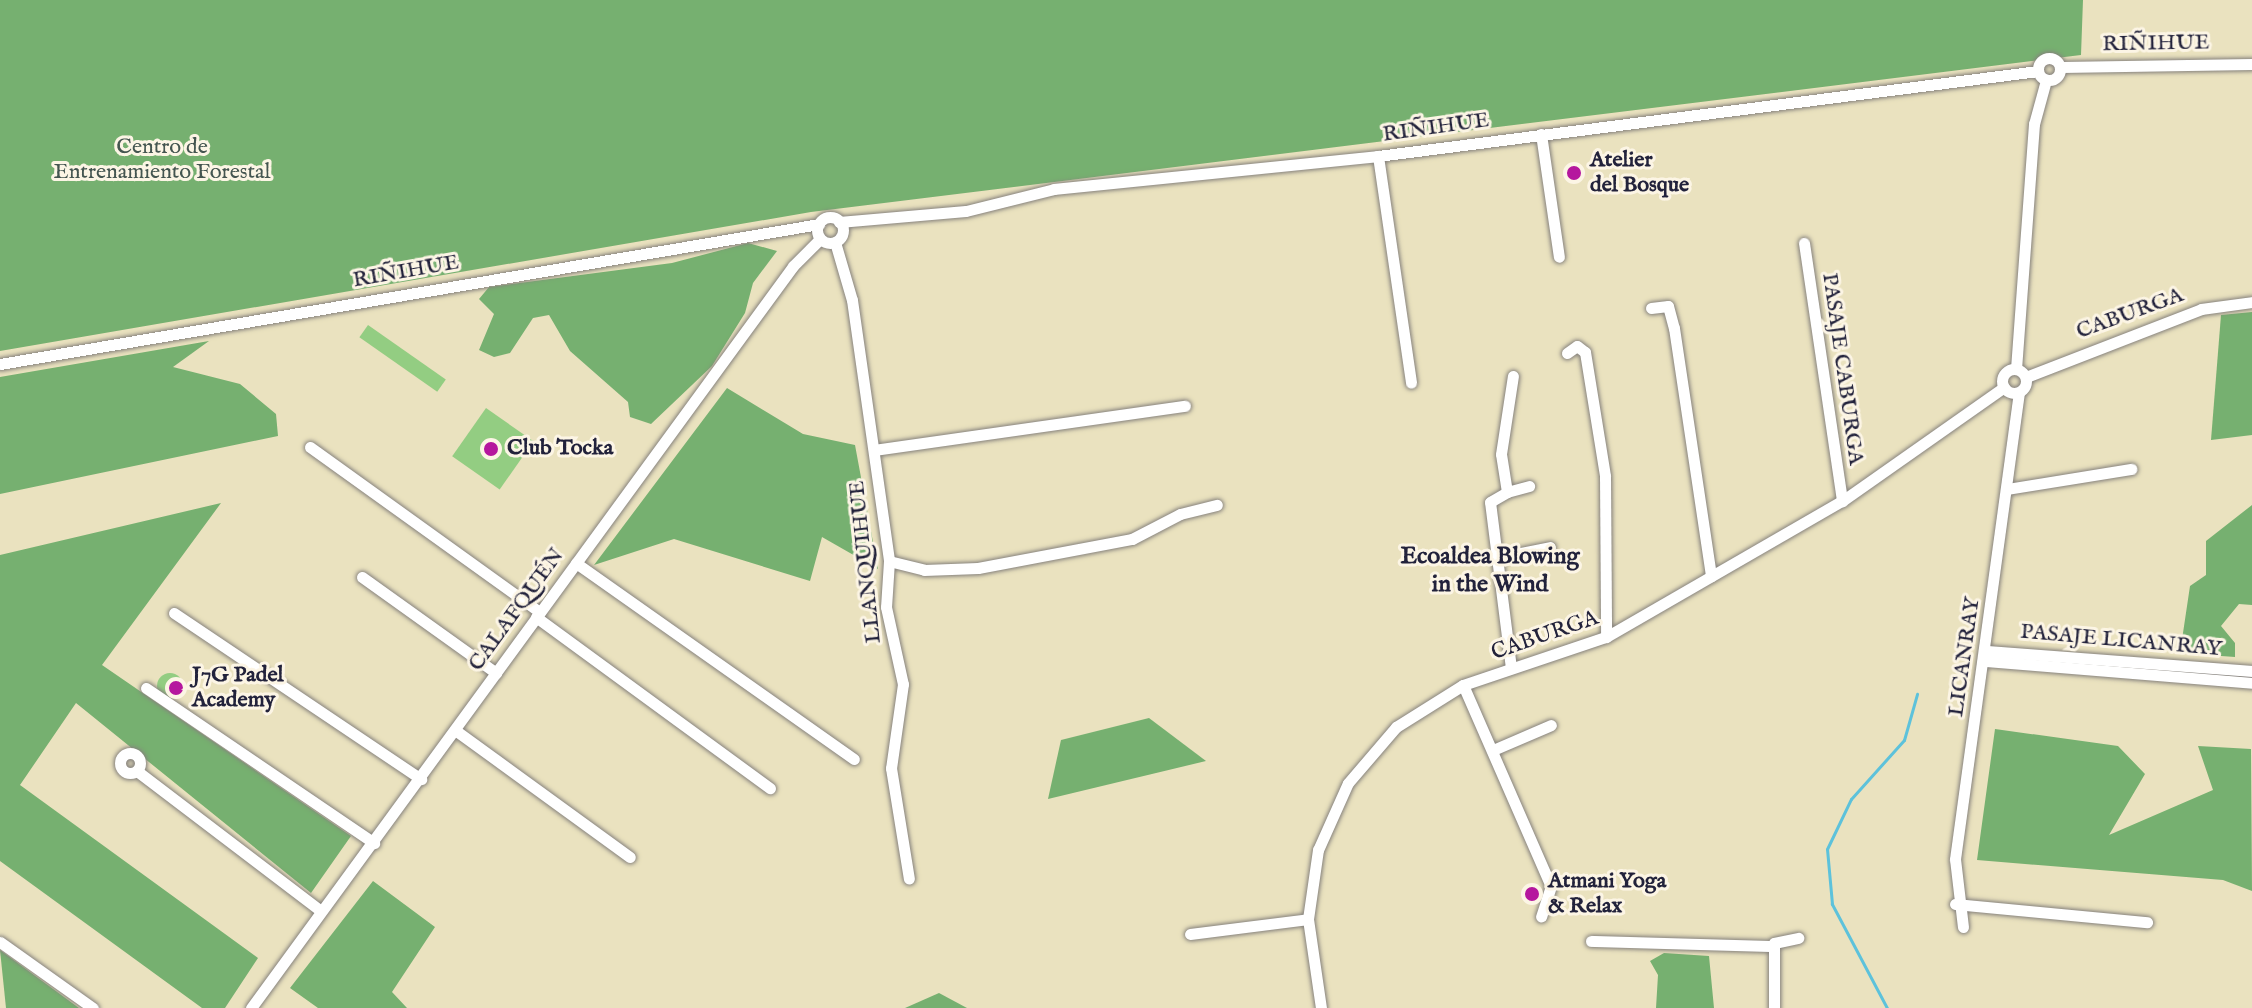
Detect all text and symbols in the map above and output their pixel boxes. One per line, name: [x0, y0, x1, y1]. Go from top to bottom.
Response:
street label: RIÑIHUE: [2102, 30, 2210, 58]
street label: RIÑIHUE: [1381, 107, 1491, 149]
park label: Centro de Entrenamiento Forestal: [53, 134, 271, 186]
place label: Atelier del Bosque: [1590, 147, 1689, 198]
marker: Atelier del Bosque: [1565, 164, 1583, 182]
street label: RIÑIHUE: [351, 250, 461, 294]
street label: PASAJE CABURGA: [1815, 271, 1869, 467]
street label: CABURGA: [2073, 282, 2187, 346]
place label: Club Tocka: [507, 436, 613, 462]
marker: Club Tocka: [482, 440, 500, 458]
street label: LLANQUIHUE: [844, 479, 888, 645]
street label: CALAFQUÉN: [464, 543, 570, 677]
district label: Ecoaldea Blowing in the Wind: [1400, 543, 1580, 599]
street label: LICANRAY: [1944, 595, 1986, 719]
street label: CABURGA: [1488, 605, 1602, 667]
street label: PASAJE LICANRAY: [2019, 619, 2223, 663]
place label: J7G Padel Academy: [192, 662, 284, 714]
marker: J7G Padel Academy: [167, 679, 185, 697]
place label: Atmani Yoga & Relax: [1548, 868, 1666, 920]
marker: Atmani Yoga & Relax: [1523, 885, 1541, 903]

